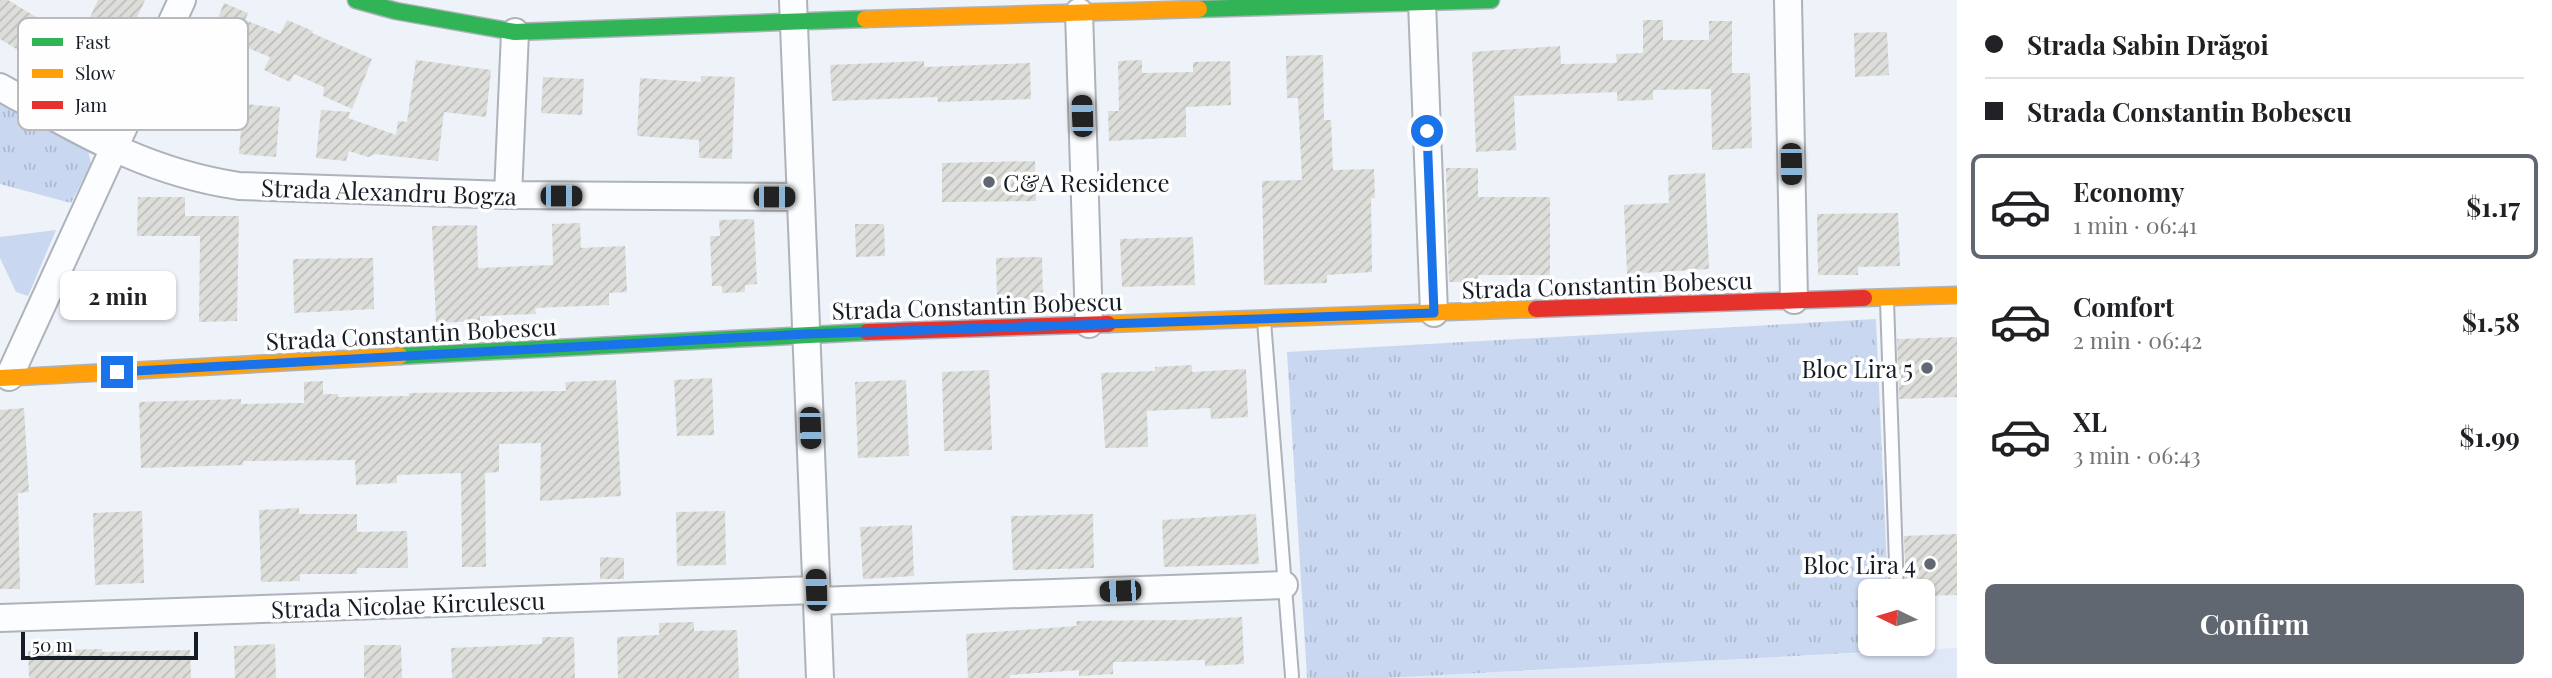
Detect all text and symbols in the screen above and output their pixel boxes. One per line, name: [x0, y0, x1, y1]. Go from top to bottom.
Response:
legend: [18, 18, 248, 130]
text: Strada Sabin Drăgoi: [2027, 27, 2269, 62]
text: Fast: [75, 28, 111, 54]
text: Slow: [75, 59, 116, 85]
text: Jam: [74, 91, 107, 117]
text: Strada Constantin Bobescu: [2027, 94, 2352, 129]
car: [1071, 95, 1094, 137]
route start: [1411, 115, 1443, 147]
car: [1781, 143, 1802, 185]
place label: C&A Residence: [1003, 166, 1170, 198]
street label: Strada Alexandru Bogza: [261, 171, 517, 211]
marker: C&A Residence: [981, 174, 997, 190]
text: Economy: [2073, 174, 2184, 209]
icon: car: [1989, 175, 2052, 238]
car: [541, 186, 583, 207]
car: [754, 187, 796, 208]
text: $1.17: [2466, 189, 2520, 224]
text: 1 min · 06:41: [2073, 209, 2197, 240]
street label: Strada Constantin Bobescu: [1461, 263, 1753, 305]
callout: 2 min: [59, 270, 175, 320]
text: 2 min: [88, 280, 148, 311]
street label: Strada Constantin Bobescu: [831, 284, 1123, 326]
text: Comfort: [2073, 289, 2174, 324]
icon: car: [1989, 290, 2052, 353]
text: $1.58: [2462, 304, 2520, 339]
street label: Strada Constantin Bobescu: [265, 309, 557, 357]
text: 2 min · 06:42: [2073, 324, 2202, 355]
place label: Bloc Lira 5: [1801, 352, 1913, 384]
route end: [101, 356, 133, 388]
marker: Bloc Lira 5: [1919, 360, 1935, 376]
text: XL: [2073, 404, 2107, 439]
icon: car: [1989, 405, 2052, 468]
car: [799, 407, 822, 449]
text: $1.99: [2460, 419, 2520, 454]
text: 3 min · 06:43: [2073, 439, 2201, 470]
place label: Bloc Lira 4: [1803, 548, 1916, 580]
marker: Bloc Lira 4: [1922, 556, 1938, 572]
car: [805, 569, 828, 611]
north arrow: [1858, 579, 1936, 656]
map controls: [1858, 579, 1935, 656]
car: [1099, 580, 1142, 602]
street label: Strada Nicolae Kirculescu: [270, 583, 546, 625]
button: Confirm: [1985, 584, 2524, 664]
scale bar: [21, 629, 198, 661]
text: 50 m: [32, 631, 73, 657]

